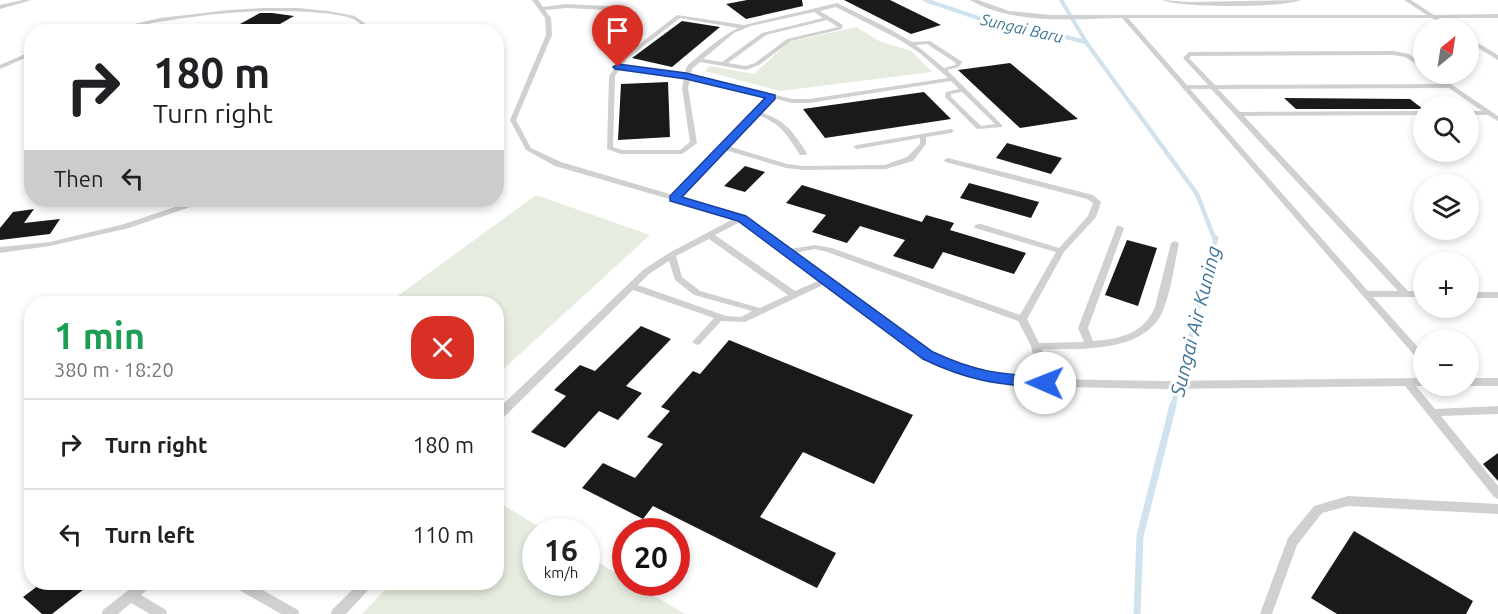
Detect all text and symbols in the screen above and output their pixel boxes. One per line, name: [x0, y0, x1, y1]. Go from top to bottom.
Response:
pin: [592, 5, 643, 67]
water label: Sungai Baru: [978, 10, 1065, 46]
icon: arrive: [601, 14, 634, 47]
north arrow: [1413, 18, 1479, 84]
map controls: [1413, 18, 1479, 396]
icon: right: [54, 48, 132, 126]
text: 180 m: [153, 49, 270, 96]
button: search: [1413, 96, 1479, 162]
text: Turn right: [153, 98, 273, 128]
icon: left: [116, 162, 149, 195]
text: Then: [54, 166, 104, 191]
button: layers: [1413, 174, 1479, 240]
water label: Sungai Air Kuning: [1165, 243, 1225, 400]
button: +: [1413, 252, 1479, 318]
text: 1 min: [54, 315, 145, 356]
button: close: [411, 316, 474, 379]
button: −: [1413, 330, 1479, 396]
position arrow: [1013, 351, 1077, 415]
text: 380 m · 18:20: [54, 358, 174, 381]
icon: right: [54, 428, 87, 461]
text: Turn right: [105, 432, 207, 457]
text: 180 m: [413, 432, 474, 457]
icon: left: [54, 518, 87, 551]
speed limit sign: 20: [612, 518, 690, 596]
text: Turn left: [105, 522, 195, 547]
text: 110 m: [413, 522, 474, 547]
text: 16: [544, 533, 578, 567]
text: km/h: [544, 564, 578, 581]

